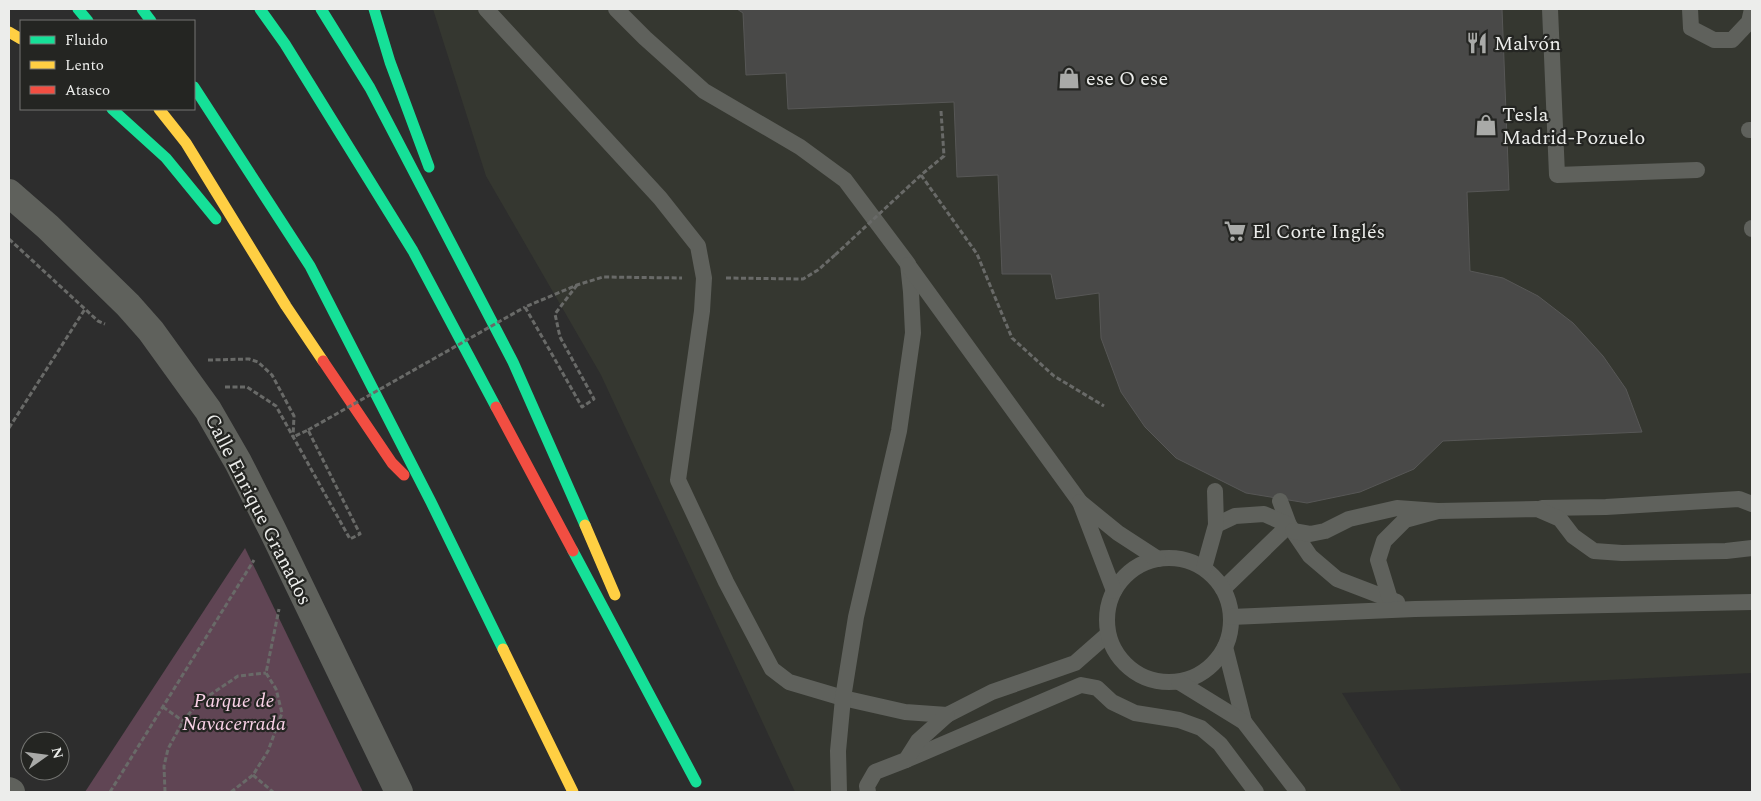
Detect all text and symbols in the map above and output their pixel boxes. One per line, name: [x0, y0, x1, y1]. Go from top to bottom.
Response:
legend: [20, 20, 195, 110]
text: Fluido: [65, 29, 108, 52]
place label: Malvón: [1494, 29, 1561, 59]
restaurant icon: Malvón: [1464, 30, 1490, 56]
text: Lento: [65, 54, 104, 77]
place label: ese O ese: [1086, 64, 1168, 94]
shop icon: ese O ese: [1056, 65, 1082, 91]
text: Atasco: [65, 79, 110, 102]
place label: Tesla Madrid-Pozuelo: [1502, 100, 1645, 153]
shop icon: Tesla Madrid-Pozuelo: [1473, 112, 1499, 138]
place label: El Corte Inglés: [1252, 217, 1385, 247]
supermarket icon: El Corte Inglés: [1222, 218, 1248, 244]
street label: Calle Enrique Granados: [197, 408, 320, 611]
park label: Parque de Navacerrada: [182, 686, 286, 739]
north arrow: [20, 731, 70, 781]
text: N: [46, 745, 69, 761]

